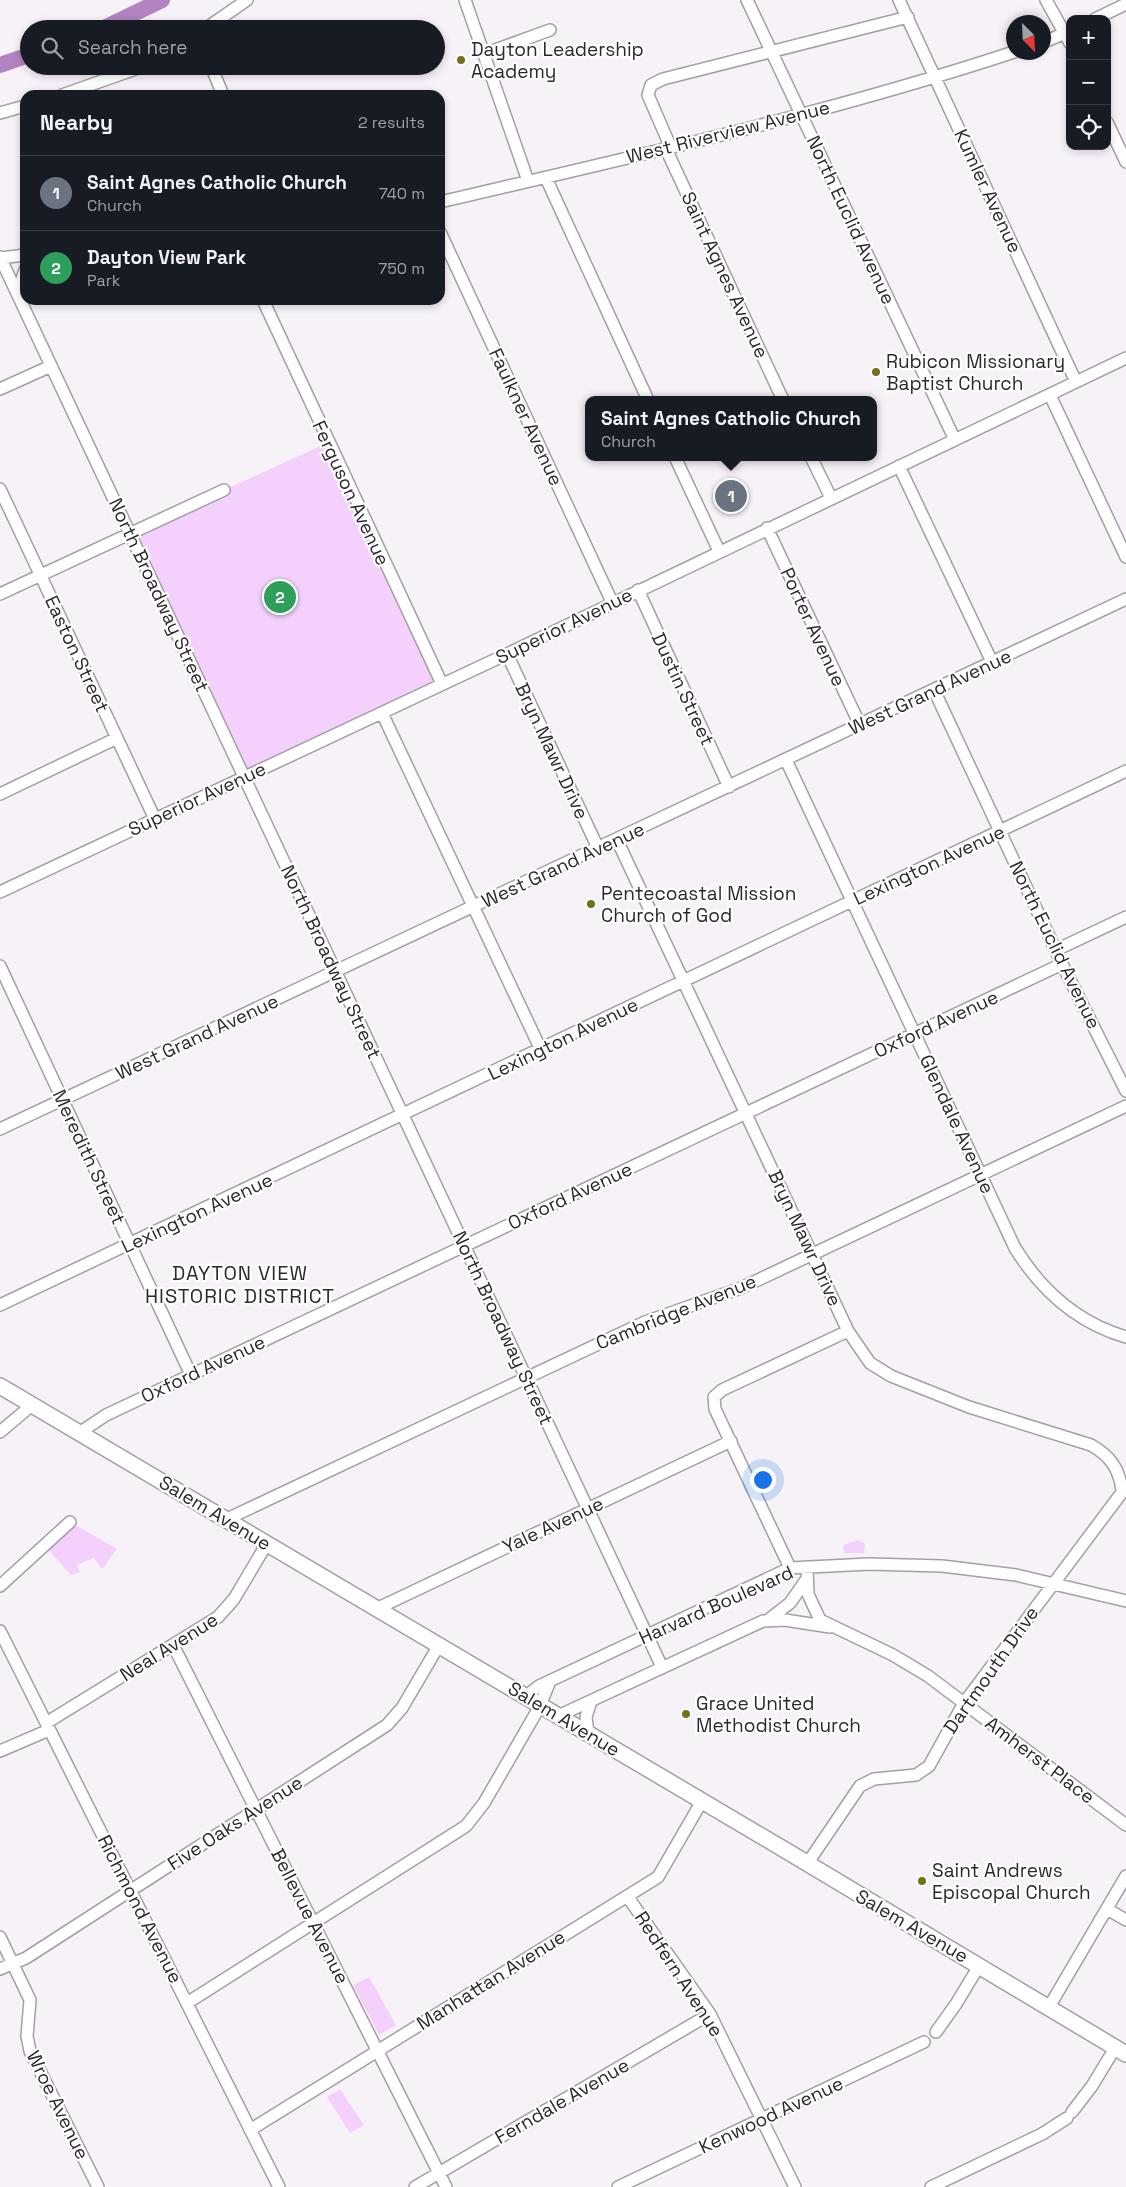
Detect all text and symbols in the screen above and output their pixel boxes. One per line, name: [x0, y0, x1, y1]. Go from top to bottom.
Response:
north arrow: [1006, 15, 1051, 60]
map controls: [1066, 15, 1111, 150]
button: +: [1066, 15, 1111, 60]
search box: [20, 20, 445, 75]
icon: search: [38, 34, 66, 62]
text: Search here: [78, 35, 188, 60]
place label: Dayton Leadership Academy: [471, 37, 644, 84]
marker: Dayton Leadership Academy: [455, 54, 467, 66]
button: −: [1066, 60, 1111, 105]
street label: West Riverview Avenue: [624, 95, 832, 169]
button: locate: [1066, 105, 1111, 150]
text: Nearby: [40, 109, 113, 136]
text: 2 results: [358, 112, 425, 133]
street label: Kumler Avenue: [948, 125, 1028, 257]
street label: North Euclid Avenue: [801, 131, 901, 309]
text: Saint Agnes Catholic Church: [87, 170, 347, 195]
text: 1: [52, 183, 60, 204]
text: 740 m: [379, 183, 425, 204]
street label: Saint Agnes Avenue: [675, 188, 775, 362]
text: Church: [87, 195, 142, 216]
text: Dayton View Park: [87, 245, 246, 270]
text: 2: [51, 258, 61, 279]
text: 750 m: [378, 258, 425, 279]
text: Park: [87, 270, 120, 291]
street label: Faulkner Avenue: [483, 344, 569, 490]
place label: Rubicon Missionary Baptist Church: [886, 349, 1065, 396]
marker: Rubicon Missionary Baptist Church: [870, 366, 882, 378]
popup: [585, 396, 877, 461]
text: Saint Agnes Catholic Church: [601, 406, 861, 431]
street label: Ferguson Avenue: [306, 416, 396, 570]
text: Church: [601, 431, 656, 452]
pin: 1: [715, 477, 747, 515]
street label: North Broadway Street: [103, 494, 215, 696]
street label: Porter Avenue: [775, 563, 851, 691]
pin: 2: [264, 578, 296, 616]
street label: Superior Avenue: [491, 582, 637, 670]
street label: Easton Street: [39, 592, 115, 716]
street label: Dustin Street: [646, 628, 720, 750]
street label: West Grand Avenue: [845, 643, 1015, 741]
street label: Bryn Mawr Drive: [509, 679, 595, 823]
street label: Superior Avenue: [124, 756, 270, 842]
street label: West Grand Avenue: [478, 816, 648, 914]
street label: Lexington Avenue: [849, 819, 1009, 911]
street label: North Euclid Avenue: [1003, 857, 1107, 1033]
street label: North Broadway Street: [275, 861, 387, 1063]
place label: Pentecoastal Mission Church of God: [601, 881, 796, 928]
marker: Pentecoastal Mission Church of God: [585, 898, 597, 910]
street label: Oxford Avenue: [870, 984, 1002, 1064]
street label: West Grand Avenue: [112, 988, 282, 1086]
street label: Lexington Avenue: [484, 992, 642, 1086]
street label: Glendale Avenue: [914, 1050, 1000, 1198]
street label: Meredith Street: [47, 1086, 131, 1228]
street label: Oxford Avenue: [504, 1156, 636, 1236]
street label: Bryn Mawr Drive: [762, 1166, 848, 1310]
street label: Lexington Avenue: [117, 1167, 277, 1259]
street label: North Broadway Street: [447, 1227, 559, 1429]
district label: DAYTON VIEW HISTORIC DISTRICT: [145, 1260, 335, 1309]
street label: Cambridge Avenue: [592, 1268, 760, 1356]
street label: Oxford Avenue: [137, 1329, 269, 1409]
your location: [750, 1467, 776, 1493]
street label: Salem Avenue: [154, 1470, 276, 1556]
street label: Yale Avenue: [499, 1491, 607, 1559]
street label: Harvard Boulevard: [635, 1560, 797, 1650]
street label: Dartmouth Drive: [938, 1601, 1044, 1739]
street label: Neal Avenue: [115, 1607, 223, 1687]
street label: Salem Avenue: [503, 1676, 625, 1762]
place label: Grace United Methodist Church: [696, 1691, 861, 1738]
marker: Grace United Methodist Church: [680, 1708, 692, 1720]
street label: Amherst Place: [980, 1711, 1100, 1809]
street label: Five Oaks Avenue: [163, 1770, 307, 1876]
street label: Richmond Avenue: [92, 1831, 188, 1987]
street label: Bellevue Avenue: [265, 1844, 355, 1988]
place label: Saint Andrews Episcopal Church: [932, 1858, 1091, 1905]
marker: Saint Andrews Episcopal Church: [916, 1875, 928, 1887]
street label: Salem Avenue: [851, 1884, 973, 1968]
street label: Redfern Avenue: [629, 1906, 729, 2042]
street label: Manhattan Avenue: [412, 1924, 570, 2036]
street label: Wroe Avenue: [21, 2046, 95, 2164]
street label: Ferndale Avenue: [490, 2052, 634, 2150]
street label: Kenwood Avenue: [695, 2071, 847, 2159]

